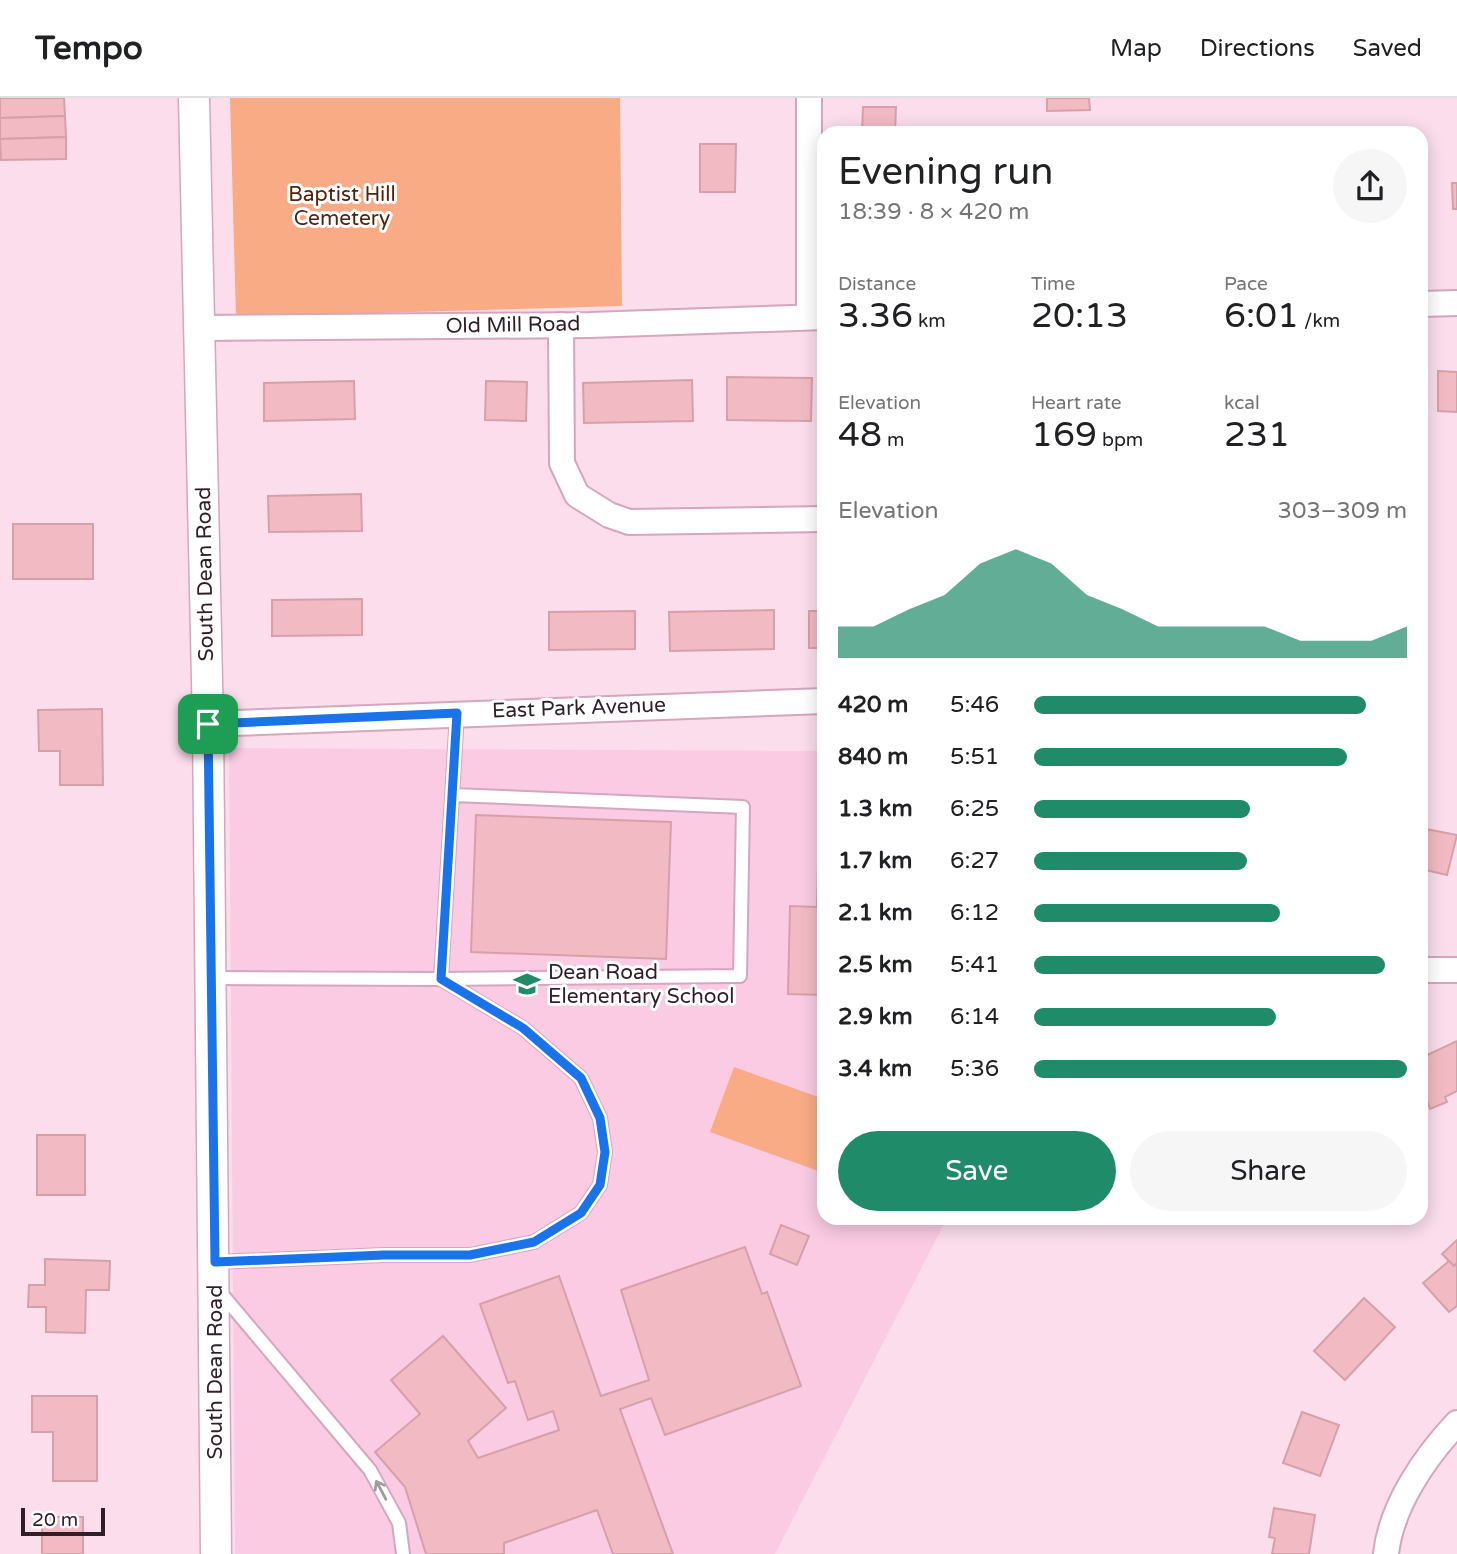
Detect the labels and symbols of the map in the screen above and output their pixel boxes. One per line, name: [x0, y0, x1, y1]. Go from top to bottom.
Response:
park label: Baptist Hill Cemetery: [288, 182, 396, 231]
street label: Old Mill Road: [445, 311, 581, 339]
street label: South Dean Road: [191, 486, 219, 662]
street label: East Park Avenue: [492, 692, 666, 724]
pin: [178, 694, 238, 754]
place label: Dean Road Elementary School: [548, 960, 735, 1009]
school or university icon: Dean Road Elementary School: [512, 969, 542, 999]
street label: South Dean Road: [203, 1285, 228, 1459]
one-way arrow: [374, 1481, 388, 1501]
scale bar: [21, 1505, 105, 1537]

